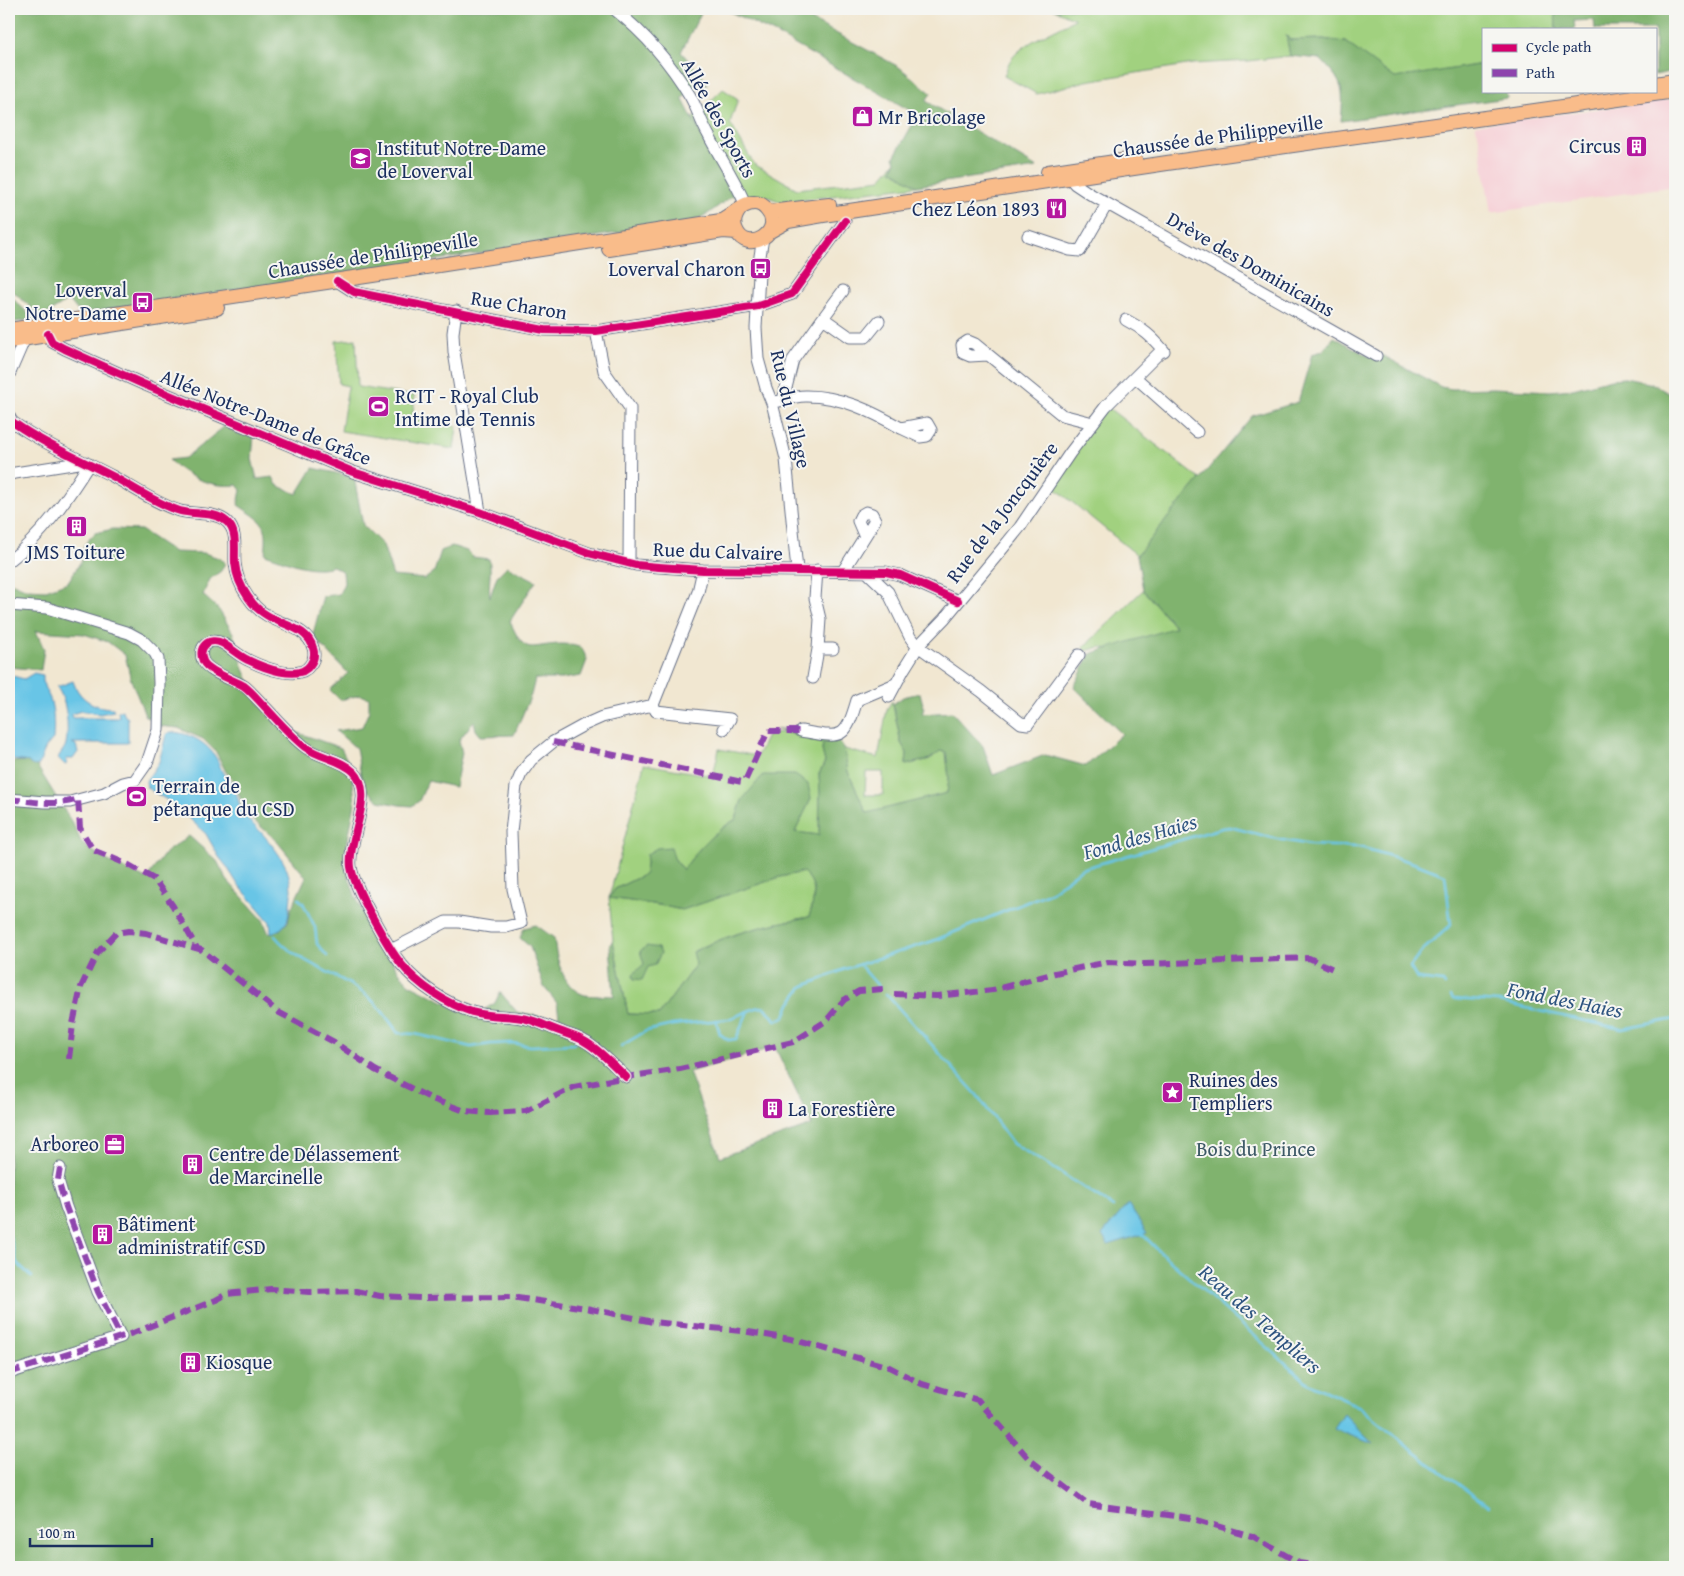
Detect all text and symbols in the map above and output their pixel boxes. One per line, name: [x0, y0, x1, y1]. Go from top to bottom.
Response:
legend: [1482, 28, 1656, 92]
text: Cycle path: [1526, 36, 1592, 57]
street label: Allée des Sports: [675, 53, 764, 183]
text: Path: [1526, 62, 1555, 83]
place label: Mr Bricolage: [878, 102, 986, 131]
shop icon: Mr Bricolage: [850, 105, 874, 129]
street label: Chaussée de Philippeville: [1111, 106, 1325, 165]
place label: Circus: [1569, 131, 1621, 160]
place label: Institut Notre-Dame de Loverval: [377, 133, 546, 185]
building icon: Circus: [1625, 134, 1649, 158]
school or university icon: Institut Notre-Dame de Loverval: [349, 147, 373, 171]
place label: Chez Léon 1893: [912, 194, 1040, 223]
restaurant icon: Chez Léon 1893: [1044, 197, 1068, 221]
street label: Drève des Dominicains: [1162, 204, 1341, 324]
street label: Chaussée de Philippeville: [266, 224, 480, 285]
place label: Loverval Charon: [608, 254, 745, 283]
bus stop icon: Loverval Charon: [749, 257, 773, 281]
place label: Loverval Notre-Dame: [25, 275, 127, 327]
street label: Rue Charon: [469, 283, 569, 326]
bus stop icon: Loverval Notre-Dame: [131, 290, 155, 314]
street label: Rue du Village: [764, 347, 819, 471]
street label: Allée Notre-Dame de Grâce: [156, 361, 376, 472]
place label: RCIT - Royal Club Intime de Tennis: [395, 381, 539, 433]
sports icon: RCIT - Royal Club Intime de Tennis: [367, 395, 391, 419]
street label: Rue de la Joncquière: [939, 435, 1064, 588]
building icon: JMS Toiture: [64, 514, 88, 538]
street label: Rue du Calvaire: [653, 534, 783, 567]
place label: JMS Toiture: [24, 537, 125, 566]
place label: Terrain de pétanque du CSD: [153, 771, 295, 823]
sports icon: Terrain de pétanque du CSD: [125, 785, 149, 809]
water label: Fond des Haies: [1078, 805, 1201, 868]
water label: Fond des Haies: [1504, 973, 1626, 1026]
place label: Ruines des Templiers: [1189, 1065, 1278, 1117]
place icon: Ruines des Templiers: [1161, 1080, 1185, 1104]
place label: La Forestière: [788, 1094, 895, 1123]
building icon: La Forestière: [760, 1097, 784, 1121]
place label: Arboreo: [31, 1129, 99, 1158]
office icon: Arboreo: [103, 1132, 127, 1156]
park label: Bois du Prince: [1196, 1134, 1316, 1163]
place label: Centre de Délassement de Marcinelle: [209, 1139, 400, 1191]
building icon: Centre de Délassement de Marcinelle: [181, 1153, 205, 1177]
place label: Bâtiment administratif CSD: [118, 1209, 266, 1261]
building icon: Bâtiment administratif CSD: [90, 1223, 114, 1247]
water label: Reau des Templiers: [1192, 1256, 1329, 1381]
place label: Kiosque: [206, 1347, 272, 1376]
building icon: Kiosque: [178, 1350, 202, 1374]
scale bar: [30, 1516, 152, 1548]
text: 100 m: [38, 1522, 76, 1543]

